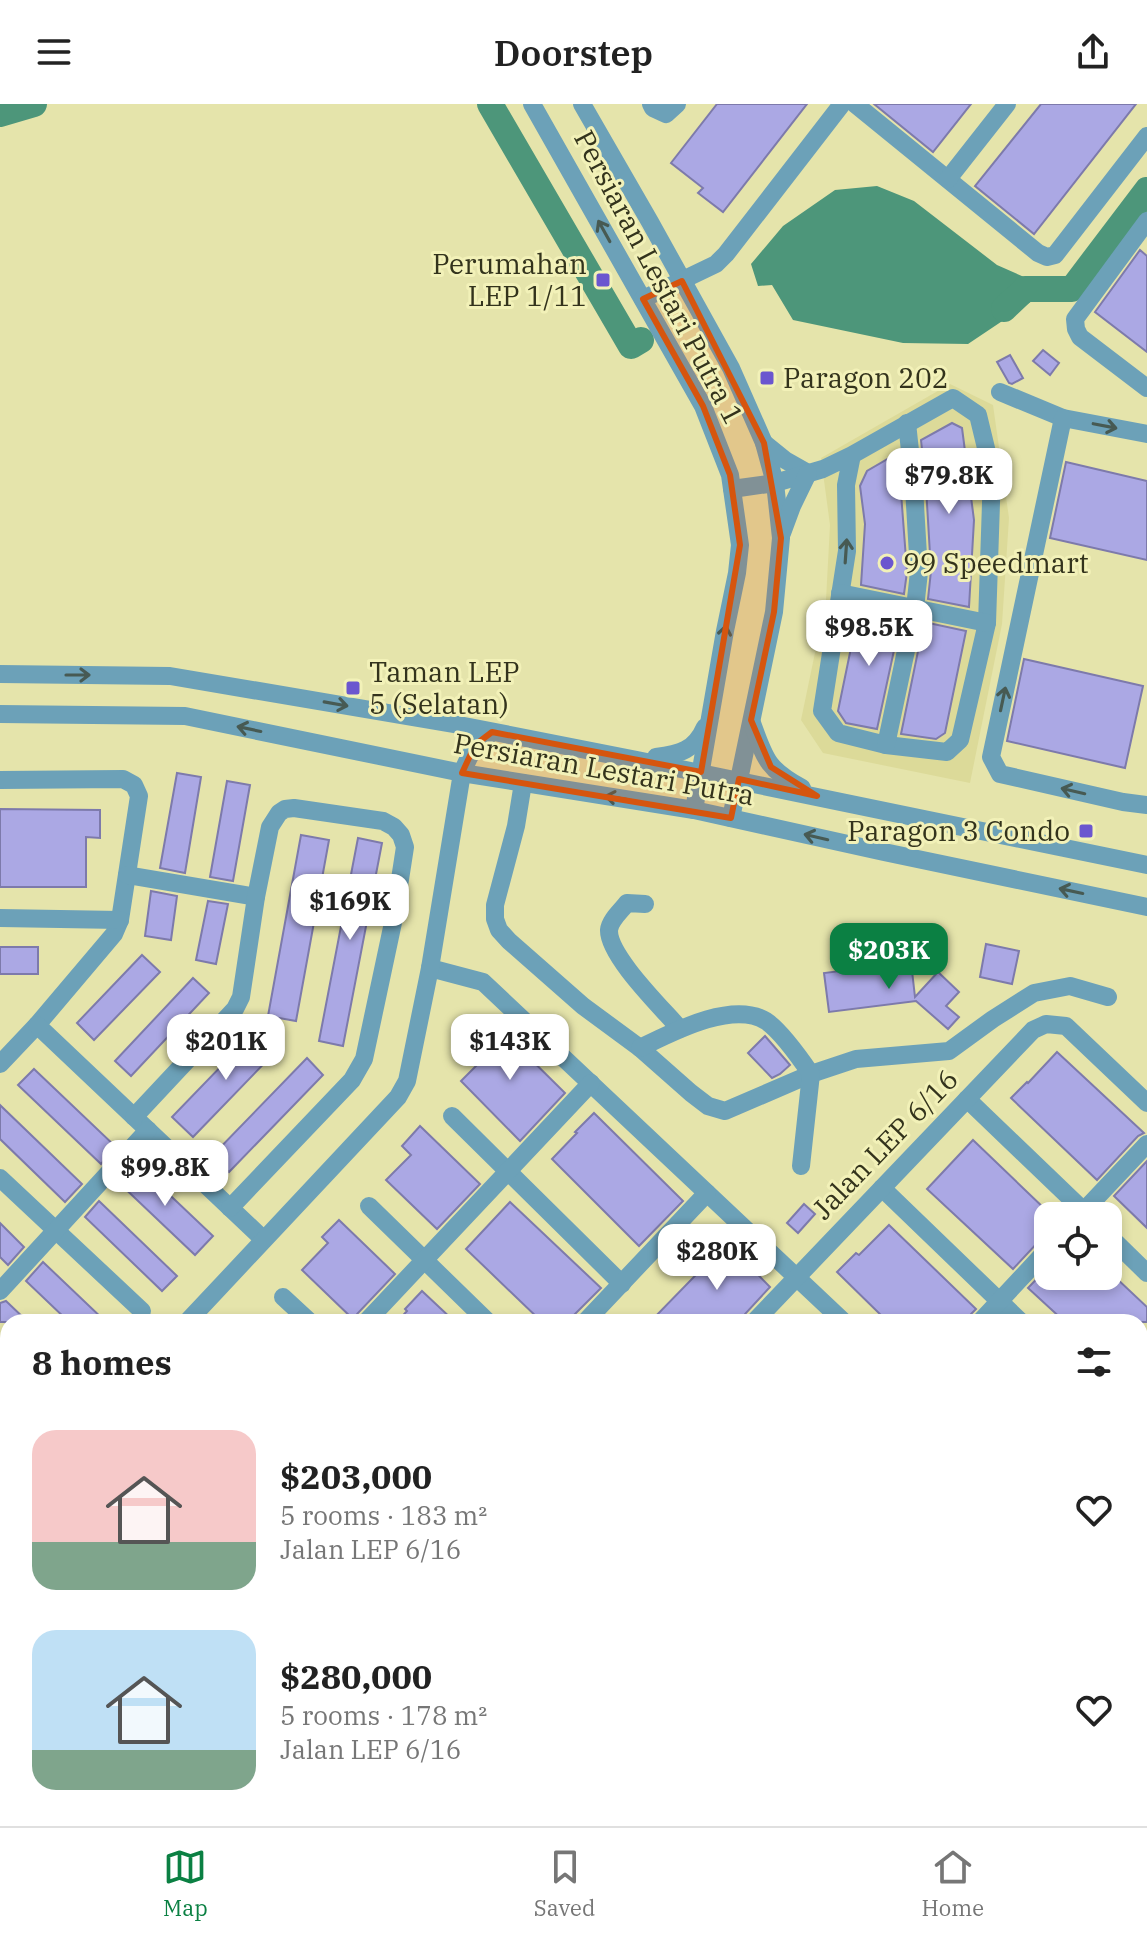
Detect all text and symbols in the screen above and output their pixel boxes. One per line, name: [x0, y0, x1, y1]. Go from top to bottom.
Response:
text: Doorstep: [494, 29, 653, 76]
icon: menu: [32, 30, 76, 74]
icon: share: [1071, 30, 1115, 74]
street label: Persiaran Lestari Putra 1: [566, 123, 753, 430]
one-way arrow: [596, 220, 612, 243]
place label: Perumahan LEP 1/11: [432, 245, 587, 314]
marker: Perumahan LEP 1/11: [594, 271, 612, 289]
place label: Paragon 202: [783, 359, 949, 396]
marker: Paragon 202: [758, 369, 776, 387]
one-way arrow: [1092, 419, 1117, 434]
pin: $79.8K: [884, 448, 1014, 516]
text: $79.8K: [904, 457, 994, 491]
one-way arrow: [839, 538, 854, 565]
place label: 99 Speedmart: [903, 544, 1089, 581]
marker: 99 Speedmart: [878, 554, 896, 572]
pin: $98.5K: [804, 600, 934, 668]
text: $98.5K: [824, 609, 914, 643]
one-way arrow: [718, 625, 733, 650]
place label: Taman LEP 5 (Selatan): [369, 653, 520, 722]
one-way arrow: [64, 667, 91, 683]
marker: Taman LEP 5 (Selatan): [344, 679, 362, 697]
one-way arrow: [996, 687, 1011, 713]
one-way arrow: [322, 698, 348, 713]
one-way arrow: [236, 721, 262, 736]
street label: Persiaran Lestari Putra: [451, 724, 757, 813]
one-way arrow: [1061, 783, 1087, 798]
one-way arrow: [605, 790, 631, 805]
place label: Paragon 3 Condo: [847, 812, 1070, 849]
marker: Paragon 3 Condo: [1077, 822, 1095, 840]
one-way arrow: [804, 829, 830, 844]
pin: $169K: [294, 874, 406, 942]
text: $169K: [309, 883, 391, 917]
one-way arrow: [1058, 883, 1084, 898]
pin: $203K: [833, 923, 945, 991]
text: $203K: [848, 932, 930, 966]
pin: $201K: [170, 1014, 282, 1082]
pin: $143K: [454, 1014, 566, 1082]
text: $201K: [185, 1023, 267, 1057]
text: $143K: [469, 1023, 551, 1057]
street label: Jalan LEP 6/16: [804, 1061, 966, 1227]
pin: $99.8K: [100, 1140, 230, 1208]
text: $99.8K: [120, 1149, 210, 1183]
map controls: [1034, 1202, 1122, 1290]
button: locate: [1034, 1202, 1122, 1290]
pin: $280K: [661, 1224, 773, 1292]
text: $280K: [676, 1233, 758, 1267]
text: 8 homes: [32, 1340, 172, 1384]
icon: filters: [1072, 1340, 1116, 1384]
text: $203,000: [280, 1454, 432, 1498]
icon: home: [96, 1462, 192, 1558]
icon: heart: [1072, 1488, 1116, 1532]
text: 5 rooms · 183 m²: [280, 1498, 487, 1532]
text: Jalan LEP 6/16: [280, 1532, 461, 1566]
text: $280,000: [280, 1654, 432, 1698]
icon: home: [96, 1662, 192, 1758]
icon: heart: [1072, 1688, 1116, 1732]
text: 5 rooms · 178 m²: [280, 1698, 487, 1732]
text: Jalan LEP 6/16: [280, 1732, 461, 1766]
tab: Map: [163, 1845, 208, 1922]
tab: Saved: [534, 1845, 595, 1922]
tab: Home: [921, 1845, 984, 1922]

